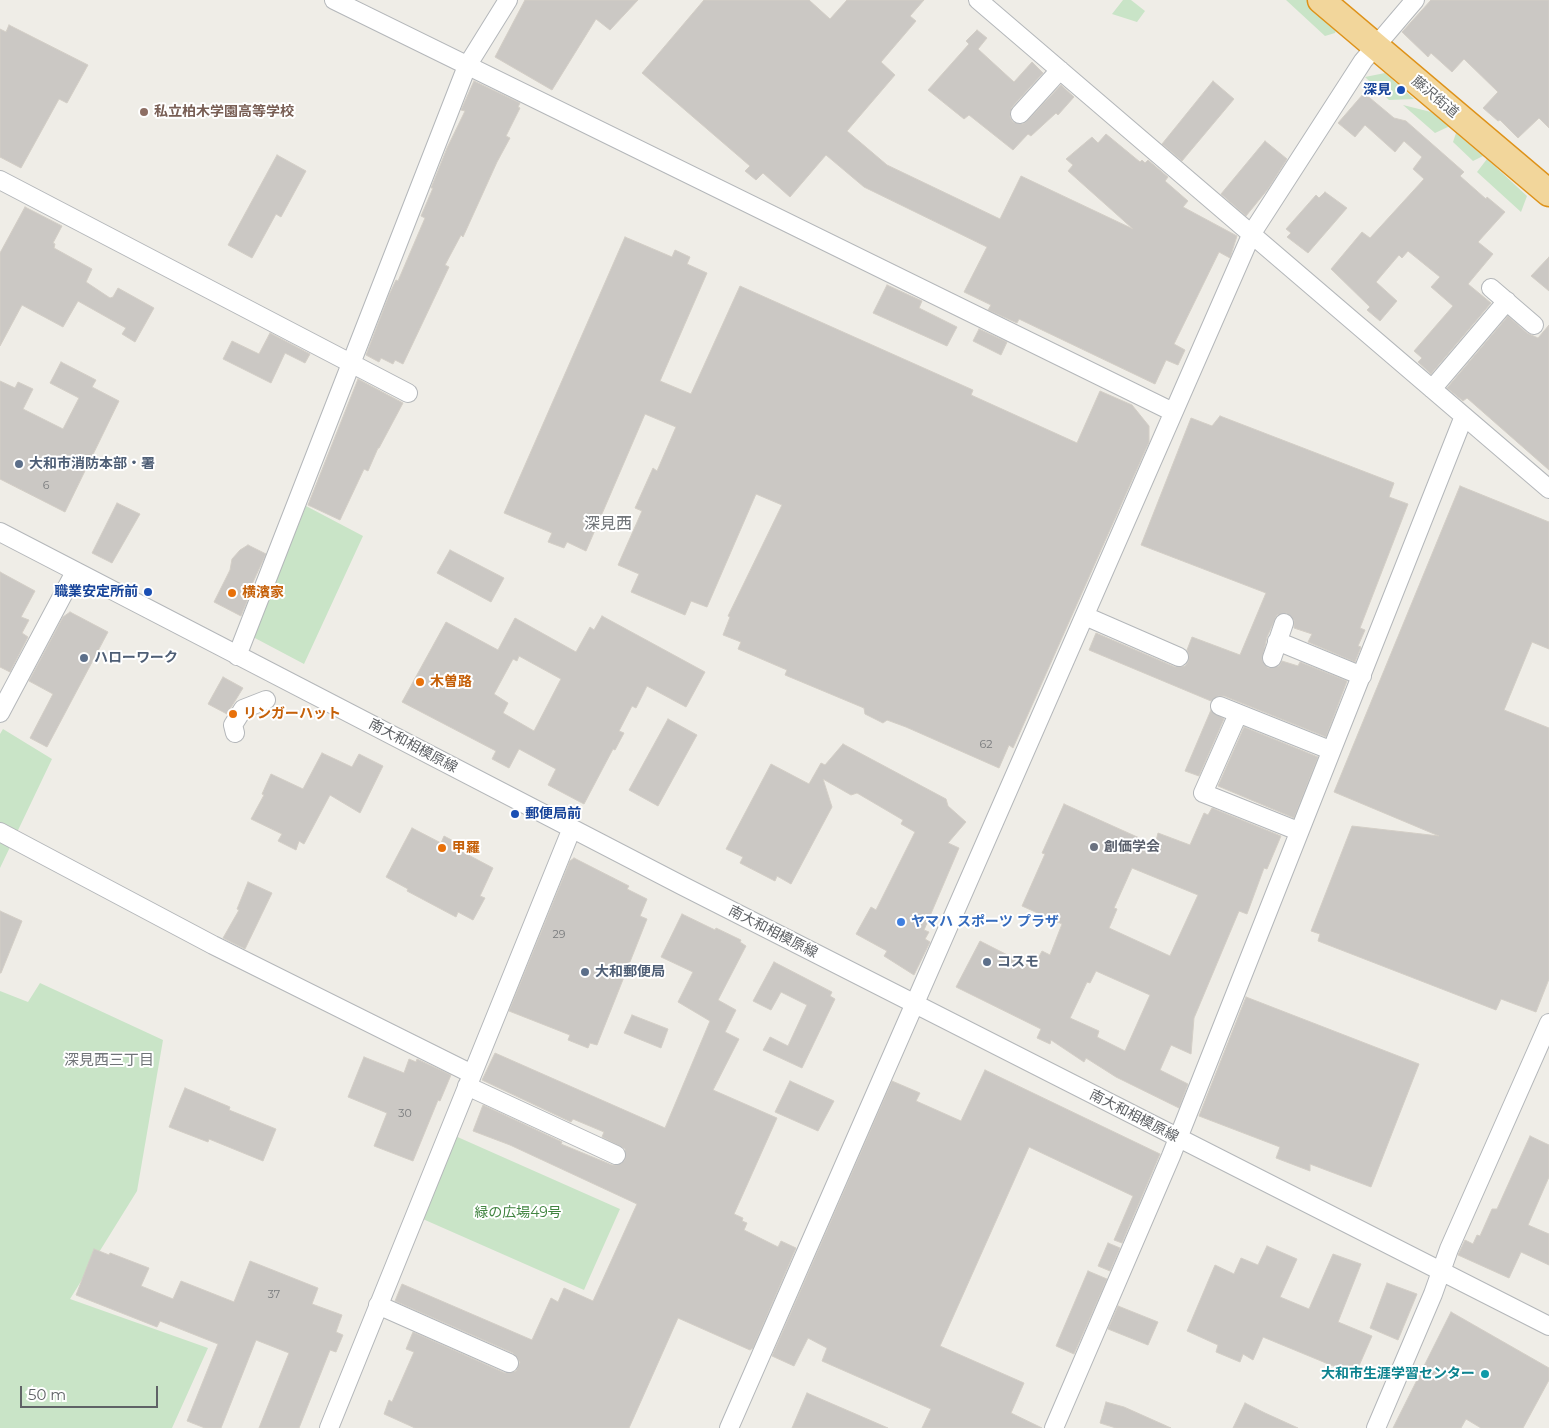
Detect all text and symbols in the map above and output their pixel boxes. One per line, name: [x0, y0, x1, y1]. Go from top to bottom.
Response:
street label: 藤沢街道: [1408, 73, 1462, 121]
place label: 深見: [1363, 82, 1391, 98]
marker: 深見: [1395, 84, 1407, 96]
place label: 私立柏木学園高等学校: [154, 104, 294, 120]
marker: 私立柏木学園高等学校: [138, 106, 150, 118]
place label: 大和市消防本部・署: [29, 456, 155, 472]
marker: 大和市消防本部・署: [13, 458, 25, 470]
house number: 6: [43, 479, 49, 493]
district label: 深見西: [584, 514, 632, 534]
place label: 職業安定所前: [54, 584, 138, 600]
place label: 横濱家: [242, 585, 284, 601]
marker: 職業安定所前: [142, 586, 154, 598]
marker: 横濱家: [226, 587, 238, 599]
place label: ハローワーク: [94, 650, 178, 666]
marker: ハローワーク: [78, 652, 90, 664]
place label: 木曽路: [430, 674, 472, 690]
marker: 木曽路: [414, 676, 426, 688]
place label: リンガーハット: [243, 706, 341, 722]
marker: リンガーハット: [227, 708, 239, 720]
street label: 南大和相模原線: [366, 716, 460, 776]
house number: 62: [980, 738, 992, 752]
place label: 郵便局前: [525, 806, 581, 822]
marker: 郵便局前: [509, 808, 521, 820]
place label: 創価学会: [1104, 839, 1160, 855]
place label: 甲羅: [452, 840, 480, 856]
marker: 創価学会: [1088, 841, 1100, 853]
marker: 甲羅: [436, 842, 448, 854]
street label: 南大和相模原線: [726, 902, 820, 962]
place label: ヤマハ スポーツ プラザ: [911, 914, 1059, 930]
marker: ヤマハ スポーツ プラザ: [895, 916, 907, 928]
house number: 29: [553, 928, 565, 942]
place label: コスモ: [997, 954, 1039, 970]
marker: コスモ: [981, 956, 993, 968]
place label: 大和郵便局: [595, 964, 665, 980]
marker: 大和郵便局: [579, 966, 591, 978]
district label: 深見西三丁目: [64, 1052, 154, 1070]
street label: 南大和相模原線: [1087, 1086, 1181, 1146]
house number: 30: [398, 1107, 412, 1121]
park label: 緑の広場49号: [474, 1205, 562, 1221]
house number: 37: [268, 1288, 280, 1302]
place label: 大和市生涯学習センター: [1321, 1366, 1475, 1382]
marker: 大和市生涯学習センター: [1479, 1368, 1491, 1380]
scale bar: [22, 1376, 160, 1408]
text: 50 m: [28, 1385, 66, 1404]

